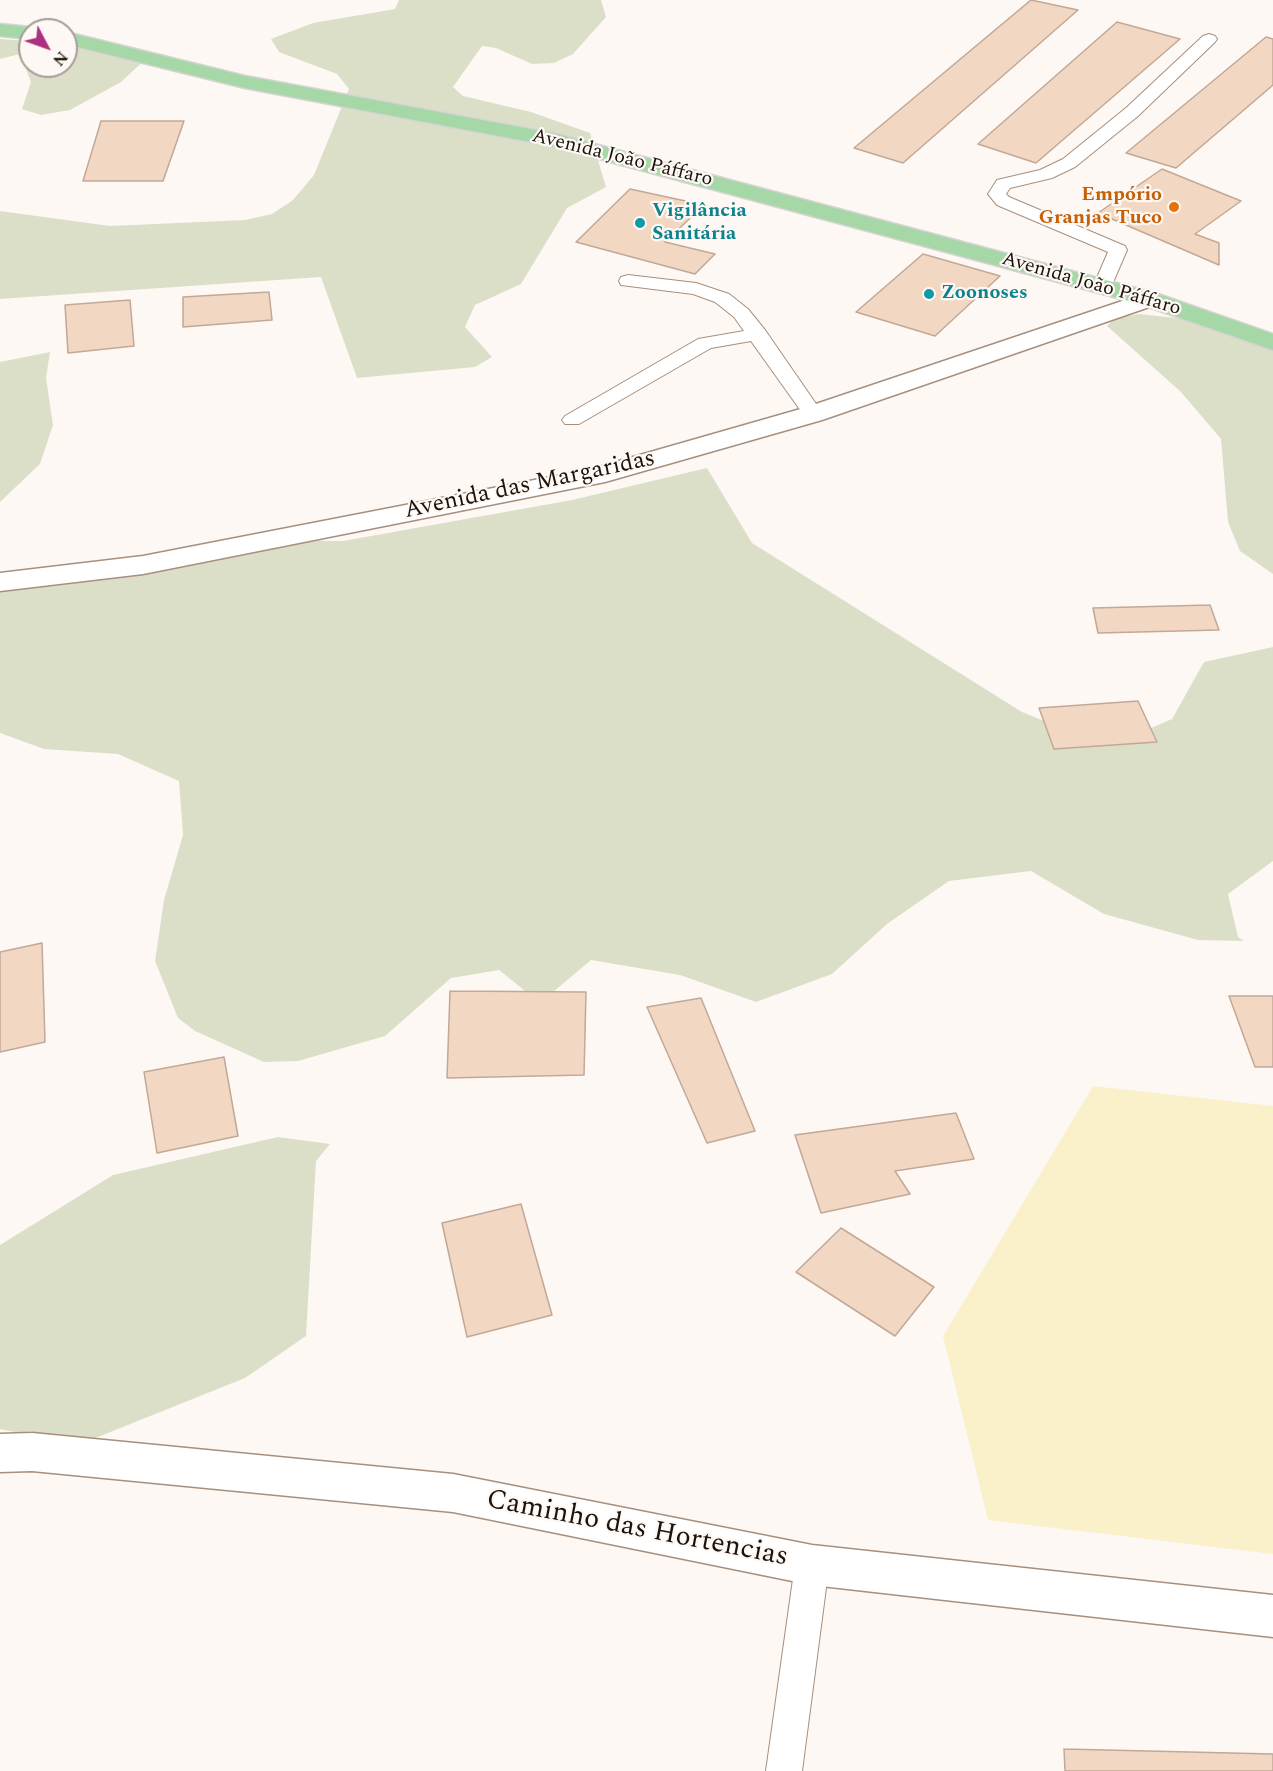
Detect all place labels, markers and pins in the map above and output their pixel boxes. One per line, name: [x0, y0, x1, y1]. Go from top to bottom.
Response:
place label: Empório Granjas Tuco: [1039, 184, 1162, 231]
place label: Vigilância Sanitária: [652, 200, 747, 247]
marker: Empório Granjas Tuco: [1167, 200, 1181, 214]
marker: Vigilância Sanitária: [633, 216, 647, 230]
place label: Zoonoses: [941, 282, 1028, 306]
marker: Zoonoses: [922, 287, 936, 301]

